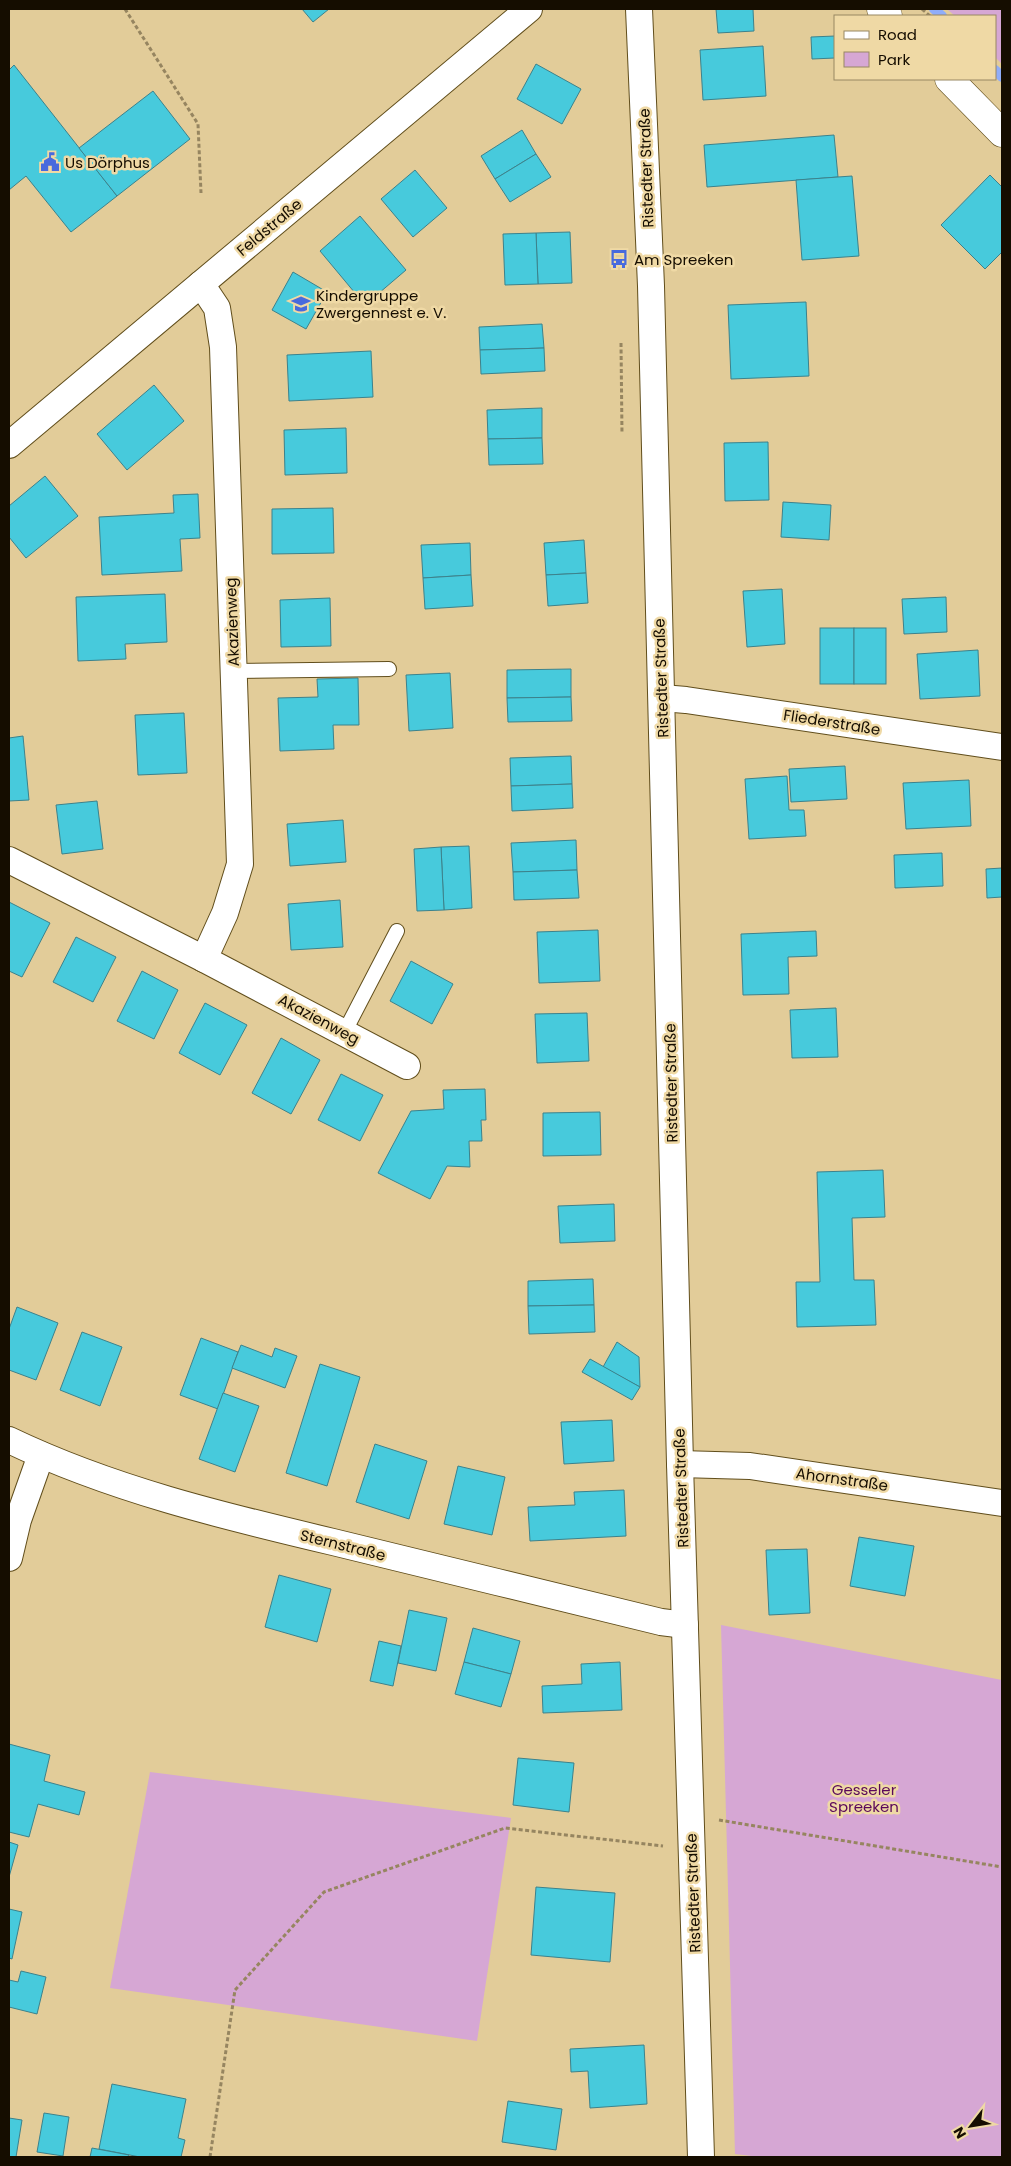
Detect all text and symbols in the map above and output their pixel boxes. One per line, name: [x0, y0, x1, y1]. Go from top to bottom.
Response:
legend: [834, 15, 996, 80]
text: Road: [878, 24, 917, 45]
text: Park: [878, 49, 910, 70]
street label: Ristedter Straße: [633, 108, 659, 228]
public building icon: Us Dörphus: [39, 151, 61, 173]
place label: Us Dörphus: [65, 152, 150, 173]
street label: Feldstraße: [232, 193, 306, 261]
bus stop icon: Am Spreeken: [608, 248, 630, 270]
place label: Am Spreeken: [634, 249, 733, 270]
place label: Kindergruppe Zwergennest e. V.: [316, 285, 446, 323]
school or university icon: Kindergruppe Zwergennest e. V.: [290, 293, 312, 315]
street label: Akazienweg: [220, 577, 244, 667]
street label: Ristedter Straße: [648, 618, 674, 738]
street label: Fliederstraße: [782, 704, 882, 740]
street label: Akazienweg: [275, 989, 363, 1049]
street label: Ristedter Straße: [659, 1023, 683, 1143]
street label: Ristedter Straße: [668, 1428, 694, 1548]
street label: Ahornstraße: [794, 1462, 890, 1496]
street label: Sternstraße: [298, 1524, 388, 1566]
park label: Gesseler Spreeken: [829, 1779, 899, 1817]
street label: Ristedter Straße: [680, 1833, 706, 1953]
north arrow: [946, 2101, 996, 2151]
text: N: [949, 2123, 971, 2142]

